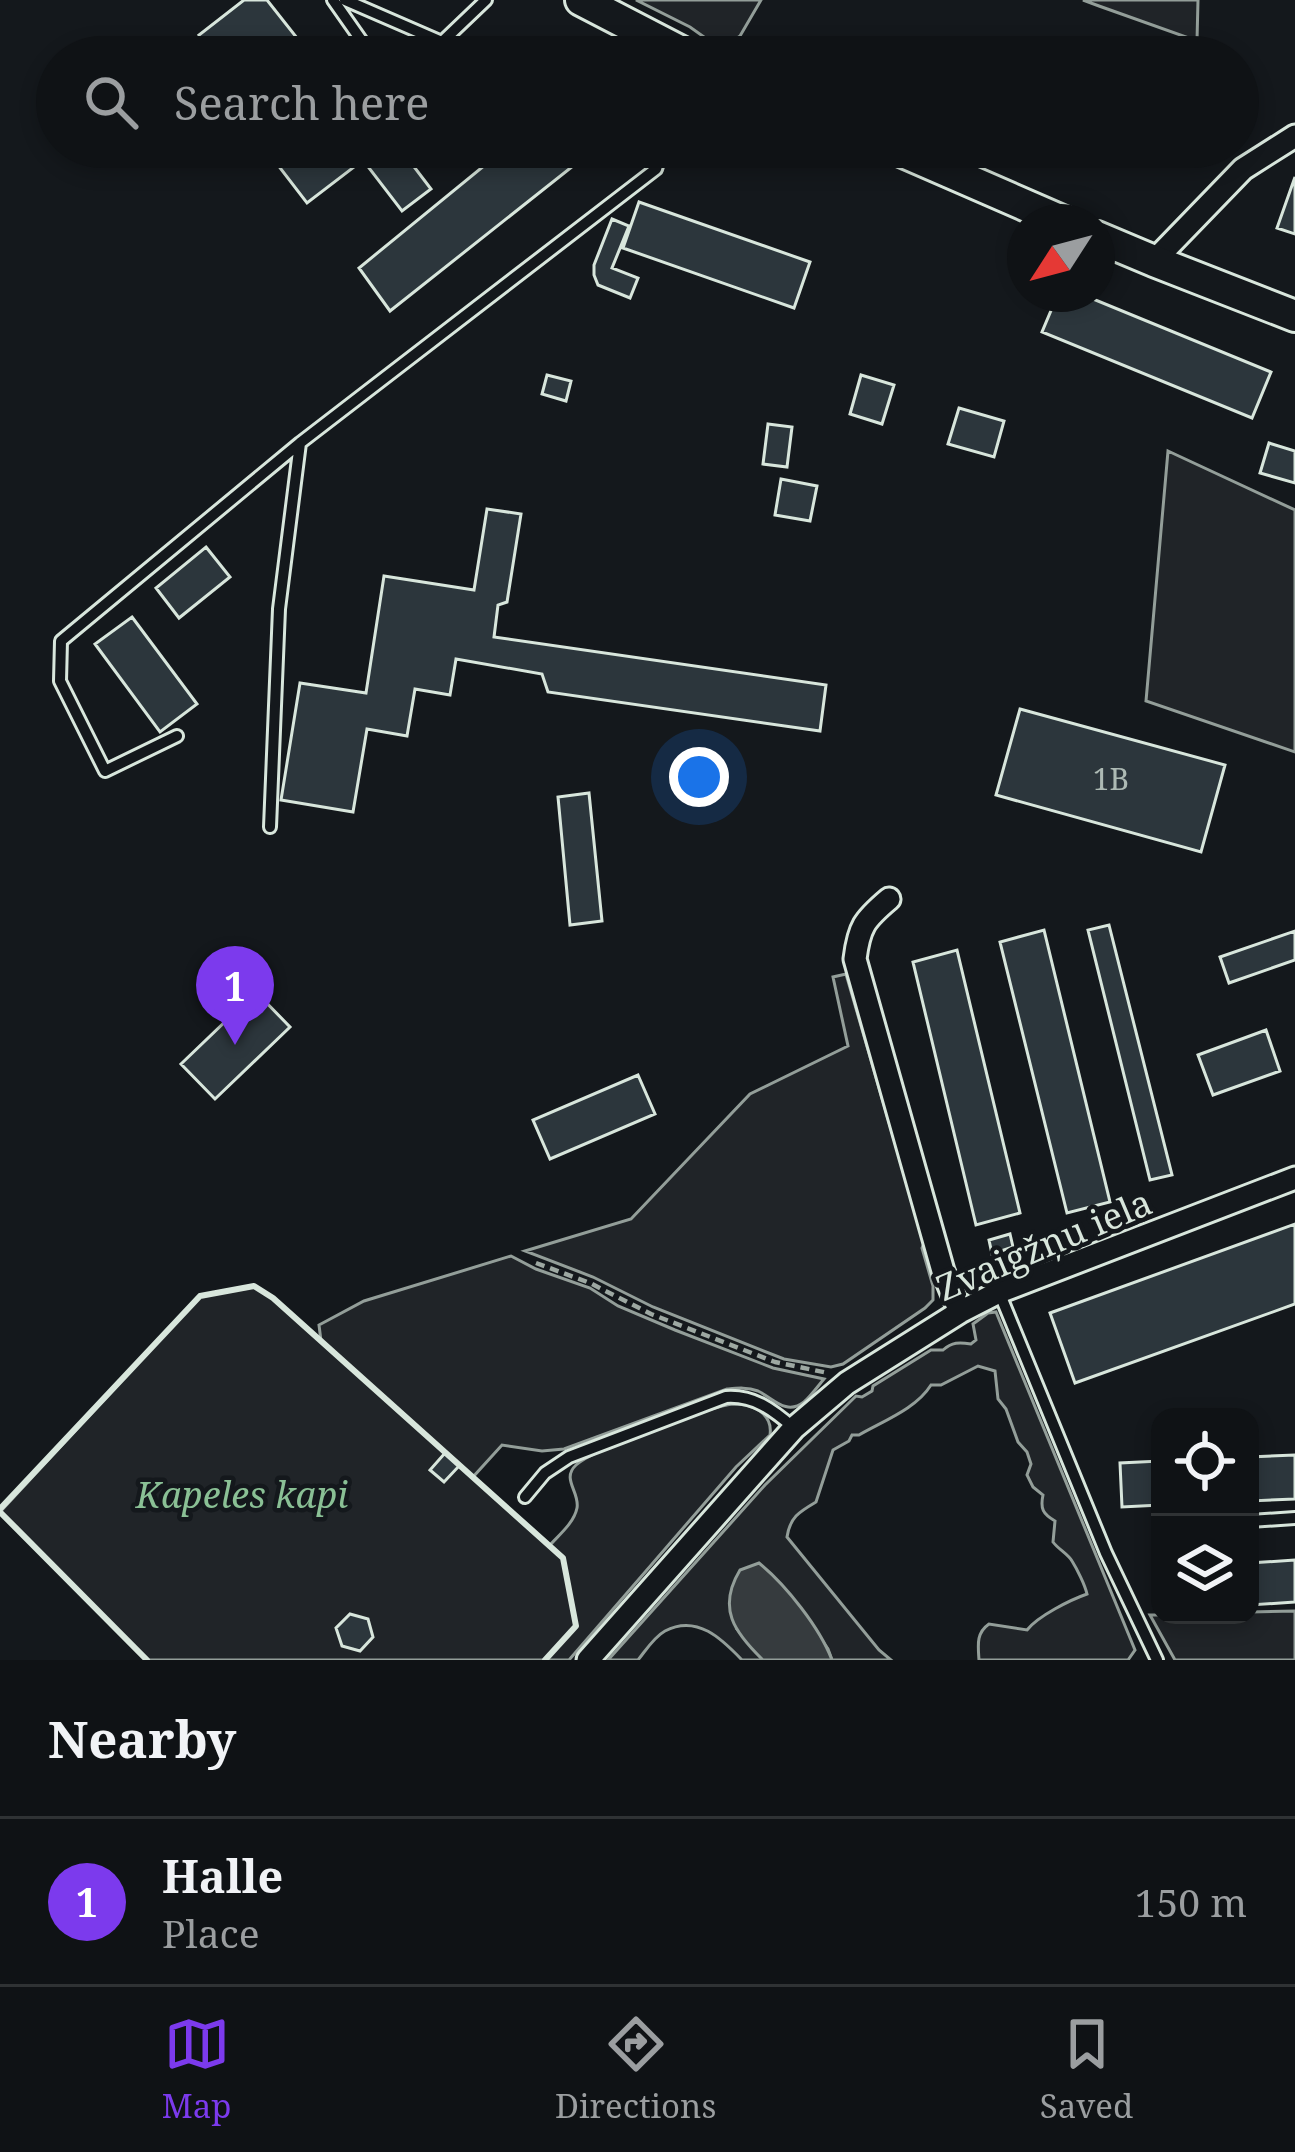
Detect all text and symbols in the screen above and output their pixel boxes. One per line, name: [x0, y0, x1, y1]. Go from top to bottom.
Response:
search box: [36, 36, 1259, 168]
icon: search: [78, 69, 144, 135]
text: Search here: [174, 72, 429, 133]
north arrow: [1007, 204, 1115, 312]
your location: [669, 747, 729, 807]
house number: 1B: [1093, 758, 1129, 799]
pin: 1: [196, 946, 274, 1045]
street label: Zvaigžņu iela: [929, 1177, 1159, 1312]
map controls: [1151, 1408, 1259, 1624]
button: locate: [1151, 1408, 1259, 1516]
park label: Kapeles kapi: [135, 1470, 348, 1519]
button: layers: [1151, 1516, 1259, 1624]
text: Nearby: [48, 1703, 236, 1773]
text: Halle: [162, 1845, 283, 1906]
text: 1: [76, 1875, 98, 1928]
text: 150 m: [1135, 1875, 1247, 1928]
text: Place: [162, 1906, 260, 1959]
tab: Map: [162, 2011, 232, 2128]
tab: Directions: [555, 2011, 716, 2128]
tab: Saved: [1040, 2011, 1133, 2128]

